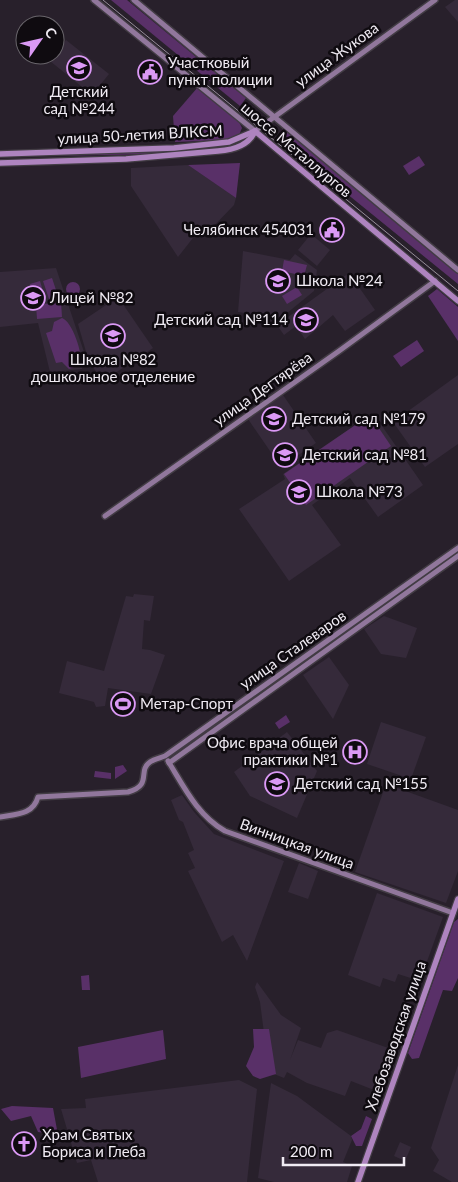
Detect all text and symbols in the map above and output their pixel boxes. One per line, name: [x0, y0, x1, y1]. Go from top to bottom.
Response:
north arrow: [15, 15, 65, 65]
street label: улица Жукова: [291, 18, 381, 90]
text: С: [42, 24, 61, 42]
place label: Участковый пункт полиции: [168, 53, 272, 88]
school or university icon: Детский сад №244: [66, 55, 92, 81]
public building icon: Участковый пункт полиции: [137, 59, 163, 85]
place label: Детский сад №244: [43, 82, 115, 117]
street label: шоссе Металлургов: [238, 98, 356, 201]
street label: улица 50-летия ВЛКСМ: [57, 121, 223, 147]
public building icon: Челябинск 454031: [319, 217, 345, 243]
place label: Челябинск 454031: [183, 220, 314, 238]
school or university icon: Школа №24: [265, 268, 291, 294]
place label: Школа №24: [296, 271, 383, 289]
school or university icon: Лицей №82: [20, 285, 46, 311]
place label: Лицей №82: [49, 288, 134, 306]
school or university icon: Детский сад №114: [293, 307, 319, 333]
place label: Детский сад №114: [154, 310, 288, 328]
school or university icon: Школа №82 дошкольное отделение: [100, 323, 126, 349]
street label: улица Дегтярёва: [210, 348, 315, 429]
place label: Школа №82 дошкольное отделение: [31, 350, 195, 385]
school or university icon: Детский сад №179: [261, 406, 287, 432]
place label: Детский сад №179: [292, 409, 426, 427]
school or university icon: Детский сад №81: [272, 442, 298, 468]
place label: Детский сад №81: [302, 445, 427, 463]
school or university icon: Школа №73: [286, 479, 312, 505]
place label: Школа №73: [316, 482, 403, 500]
street label: улица Сталеваров: [236, 606, 349, 693]
sports icon: Метар-Спорт: [110, 691, 136, 717]
place label: Метар-Спорт: [140, 694, 234, 712]
place label: Офис врача общей практики №1: [207, 733, 338, 768]
hospital icon: Офис врача общей практики №1: [342, 739, 368, 765]
school or university icon: Детский сад №155: [264, 771, 290, 797]
place label: Детский сад №155: [294, 774, 428, 792]
street label: Винницкая улица: [238, 814, 357, 872]
street label: Хлебозаводская улица: [361, 958, 429, 1113]
place label: Храм Святых Бориса и Глеба: [42, 1125, 146, 1160]
church icon: Храм Святых Бориса и Глеба: [11, 1131, 37, 1157]
scale bar: [283, 1134, 404, 1166]
text: 200 m: [290, 1142, 332, 1160]

